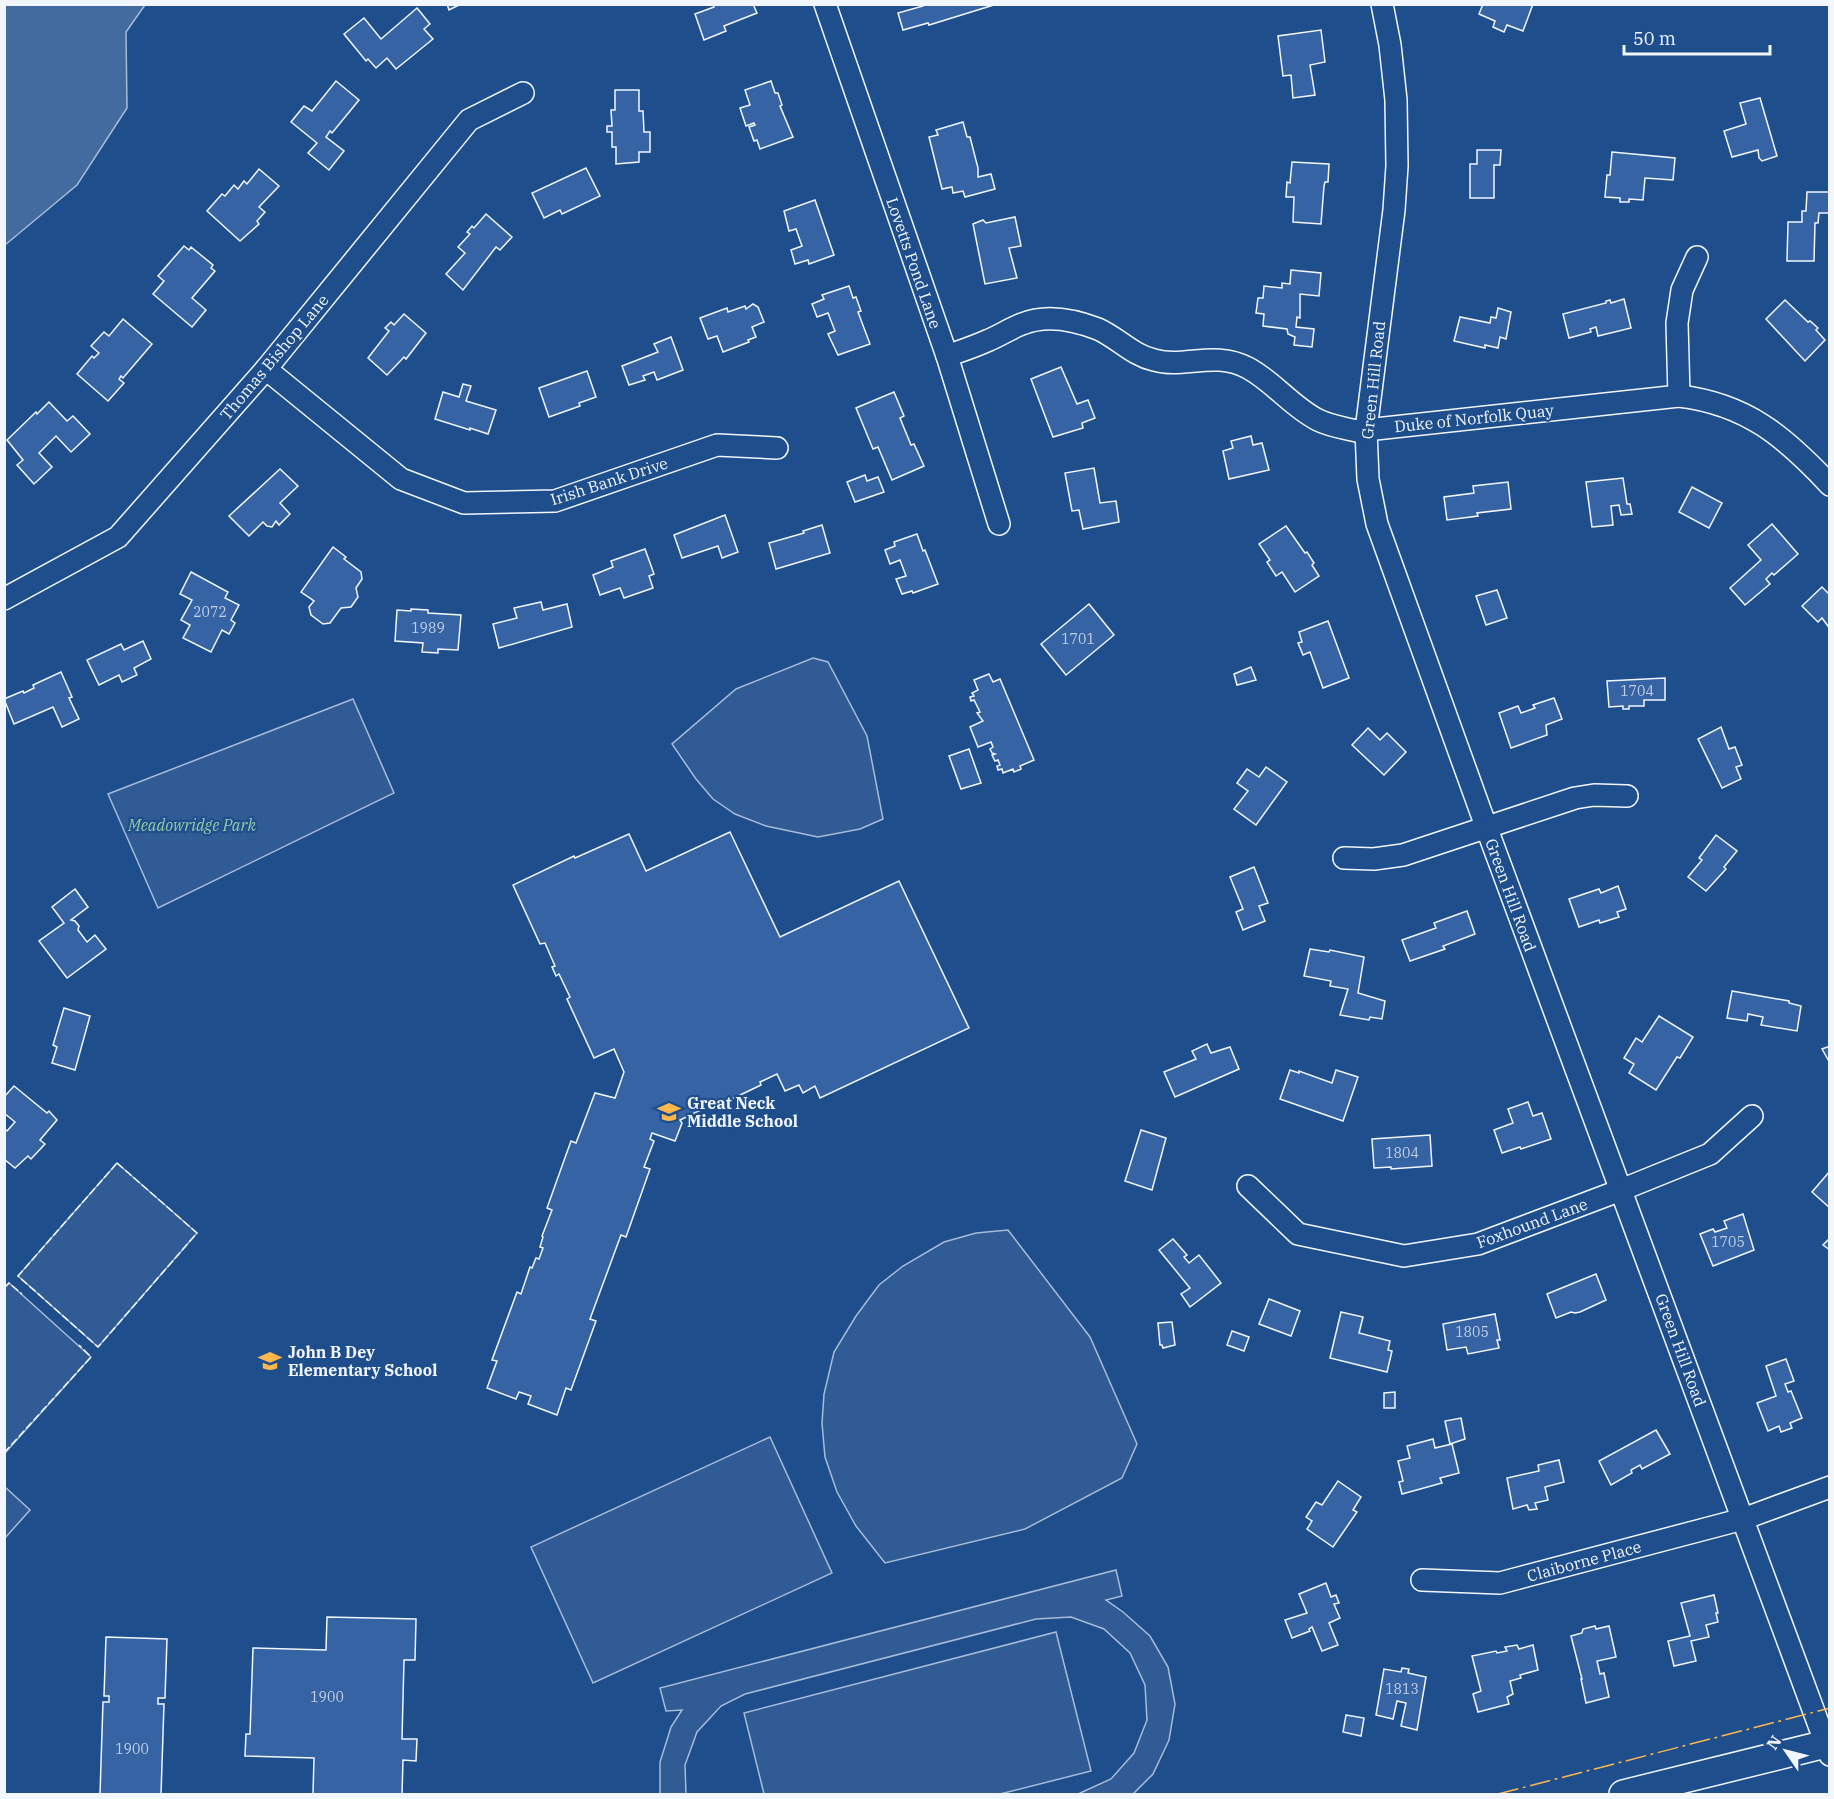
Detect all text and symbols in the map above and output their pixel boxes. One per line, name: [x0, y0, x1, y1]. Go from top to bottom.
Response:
scale bar: [1624, 18, 1770, 56]
text: 50 m: [1633, 27, 1676, 50]
street label: Lovetts Pond Lane: [882, 195, 946, 331]
street label: Thomas Bishop Lane: [216, 290, 332, 424]
street label: Green Hill Road: [1357, 320, 1389, 440]
street label: Duke of Norfolk Quay: [1393, 400, 1555, 436]
street label: Irish Bank Drive: [548, 453, 670, 509]
house number: 2072: [193, 603, 227, 621]
house number: 1989: [411, 619, 445, 637]
house number: 1701: [1061, 630, 1095, 648]
house number: 1704: [1620, 682, 1654, 700]
park label: Meadowridge Park: [127, 815, 257, 835]
street label: Green Hill Road: [1481, 836, 1541, 954]
place label: Great Neck Middle School: [687, 1093, 798, 1131]
school or university icon: Great Neck Middle School: [656, 1099, 682, 1125]
house number: 1804: [1385, 1144, 1419, 1162]
street label: Foxhound Lane: [1474, 1194, 1590, 1252]
house number: 1705: [1711, 1233, 1745, 1251]
street label: Green Hill Road: [1651, 1291, 1711, 1409]
house number: 1805: [1455, 1323, 1489, 1341]
place label: John B Dey Elementary School: [288, 1342, 437, 1380]
school or university icon: John B Dey Elementary School: [257, 1348, 283, 1374]
street label: Claiborne Place: [1525, 1536, 1643, 1586]
house number: 1813: [1385, 1680, 1419, 1698]
house number: 1900: [310, 1688, 344, 1706]
north arrow: [1756, 1721, 1816, 1781]
text: N: [1762, 1731, 1786, 1753]
house number: 1900: [115, 1740, 149, 1758]

